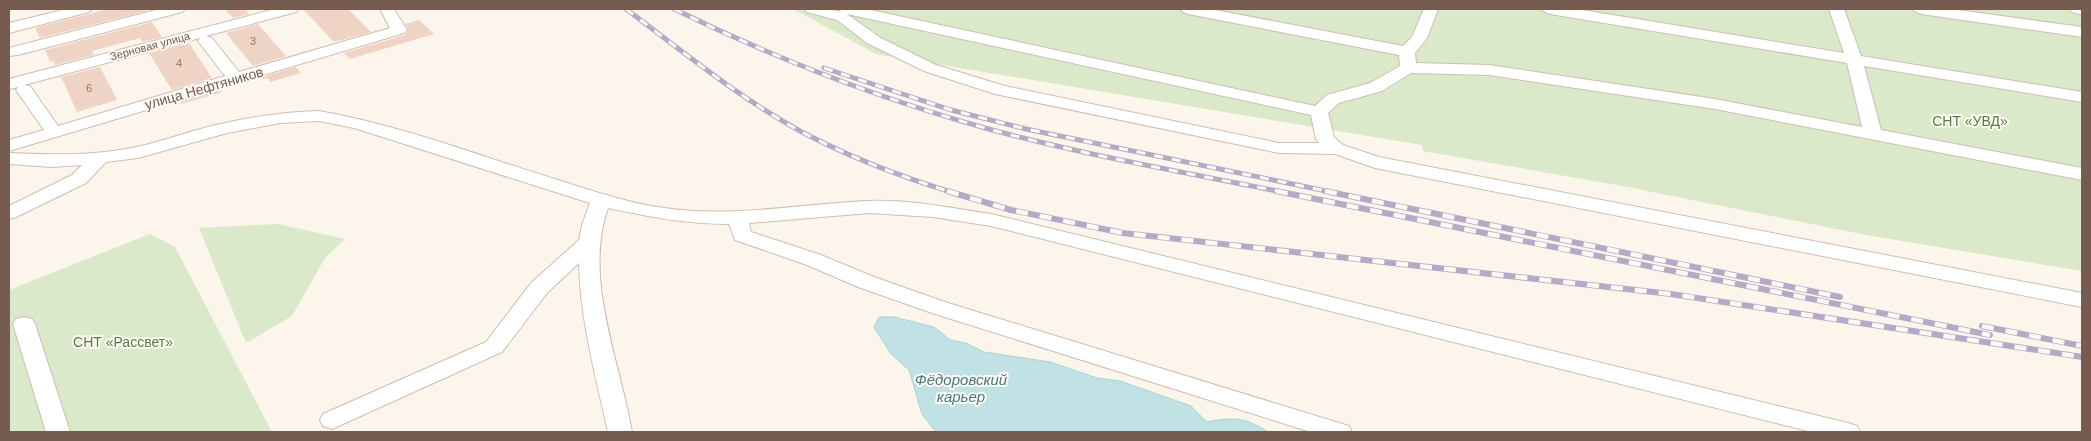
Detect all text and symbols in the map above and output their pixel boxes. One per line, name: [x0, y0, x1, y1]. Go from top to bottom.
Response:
street label: Зерновая улица: [109, 29, 192, 62]
house number: 3: [250, 35, 256, 47]
house number: 4: [176, 57, 182, 69]
street label: улица Нефтяников: [143, 63, 265, 113]
house number: 6: [86, 82, 92, 94]
park label: СНТ «УВД»: [1932, 113, 2008, 129]
park label: СНТ «Рассвет»: [73, 334, 173, 350]
water label: Фёдоровский карьер: [915, 371, 1008, 405]

